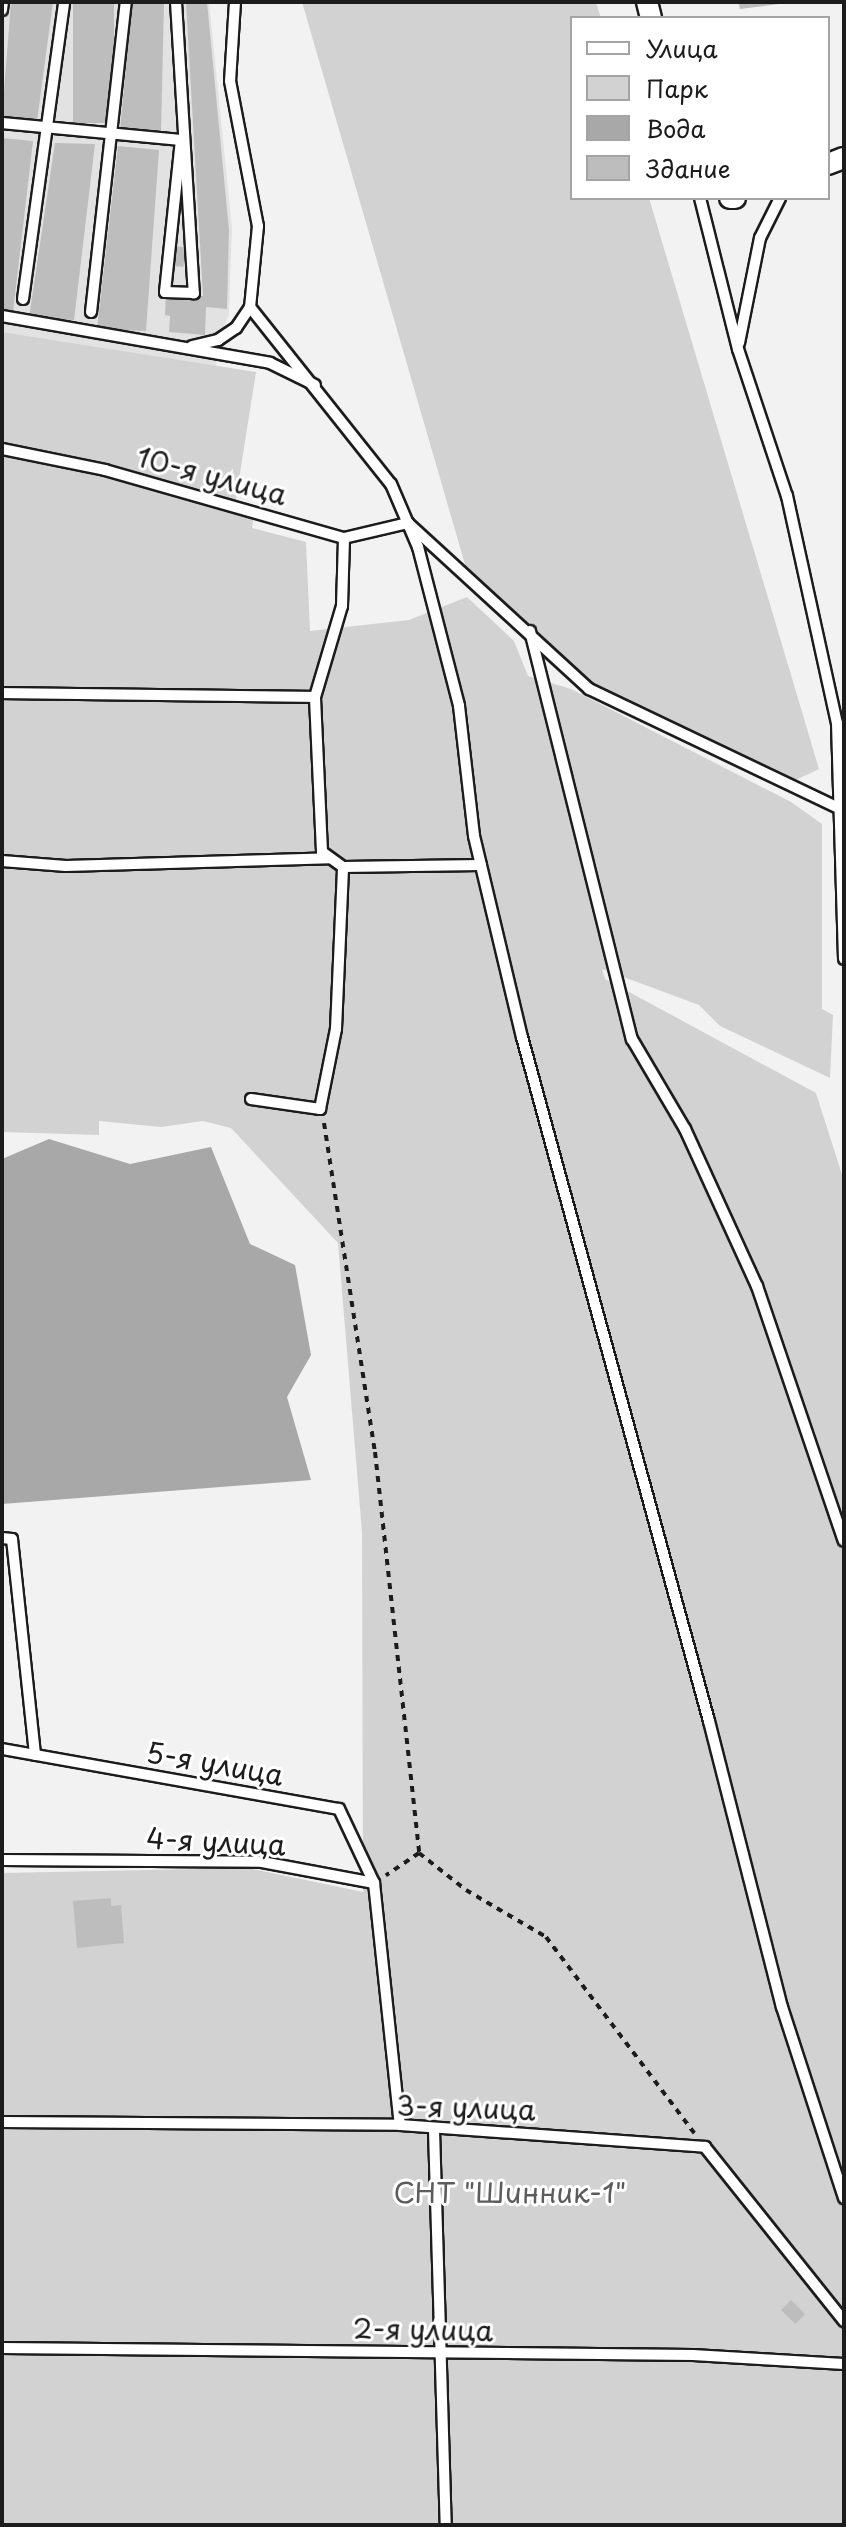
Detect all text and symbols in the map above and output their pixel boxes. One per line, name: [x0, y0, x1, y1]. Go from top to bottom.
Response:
legend: [570, 16, 830, 200]
text: Улица: [646, 30, 718, 66]
text: Парк: [646, 70, 708, 106]
text: Вода: [646, 110, 705, 146]
text: Здание: [646, 150, 731, 186]
street label: 10-я улица: [133, 439, 291, 511]
street label: 5-я улица: [143, 1734, 287, 1792]
street label: 4-я улица: [145, 1821, 287, 1861]
street label: 3-я улица: [395, 2088, 537, 2126]
park label: СНТ "Шинник-1": [393, 2175, 627, 2209]
street label: 2-я улица: [352, 2311, 494, 2347]

